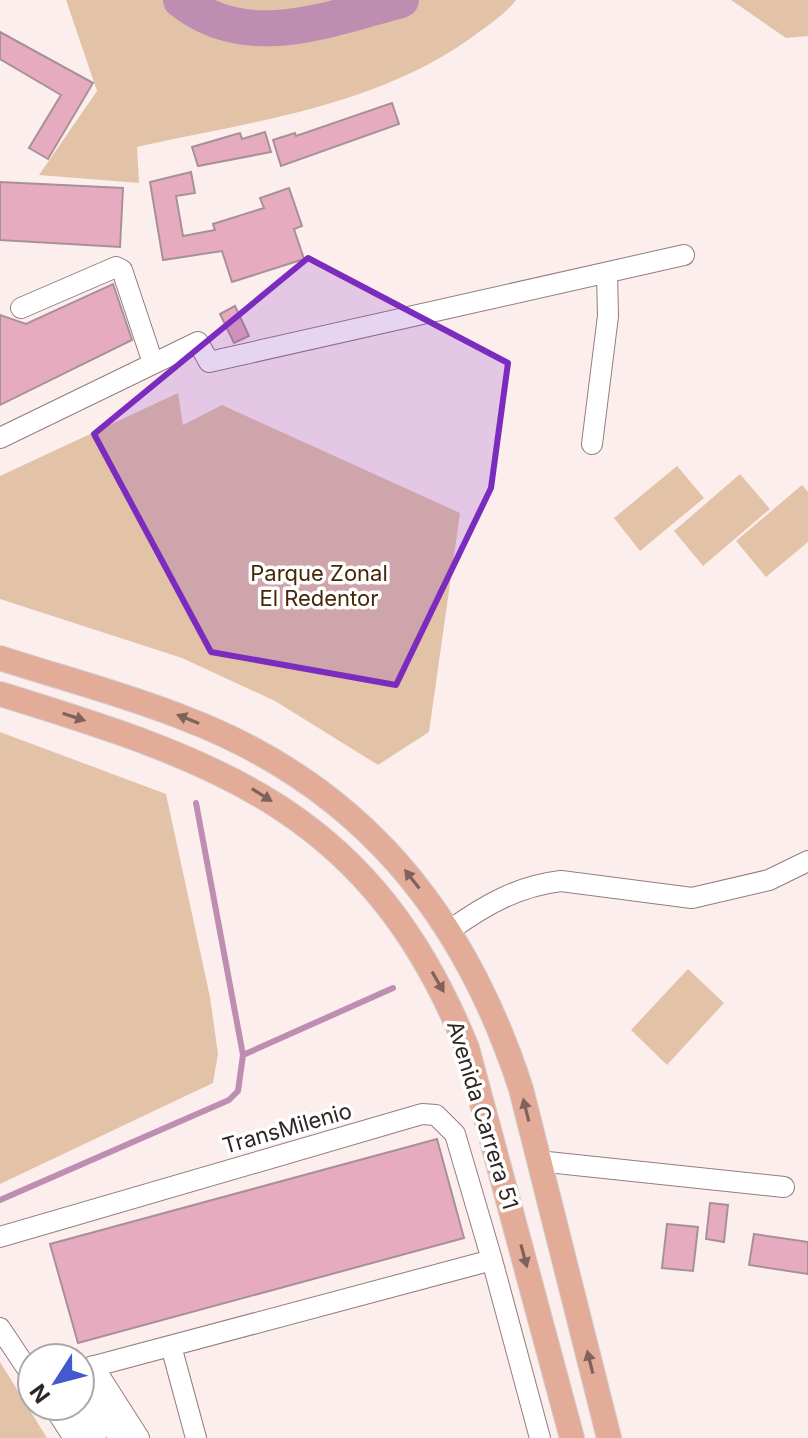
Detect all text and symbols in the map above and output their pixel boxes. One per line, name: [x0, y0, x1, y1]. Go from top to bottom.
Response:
park label: Parque Zonal El Redentor: [250, 560, 388, 611]
one-way arrow: [63, 712, 87, 724]
one-way arrow: [176, 713, 200, 726]
one-way arrow: [251, 788, 273, 802]
one-way arrow: [405, 869, 421, 889]
one-way arrow: [431, 971, 445, 993]
street label: Avenida Carrera 51: [442, 1018, 524, 1212]
street label: TransMilenio: [219, 1097, 355, 1159]
one-way arrow: [519, 1098, 532, 1123]
one-way arrow: [518, 1244, 531, 1269]
north arrow: [16, 1342, 96, 1422]
one-way arrow: [583, 1350, 595, 1375]
text: N: [24, 1379, 55, 1408]

